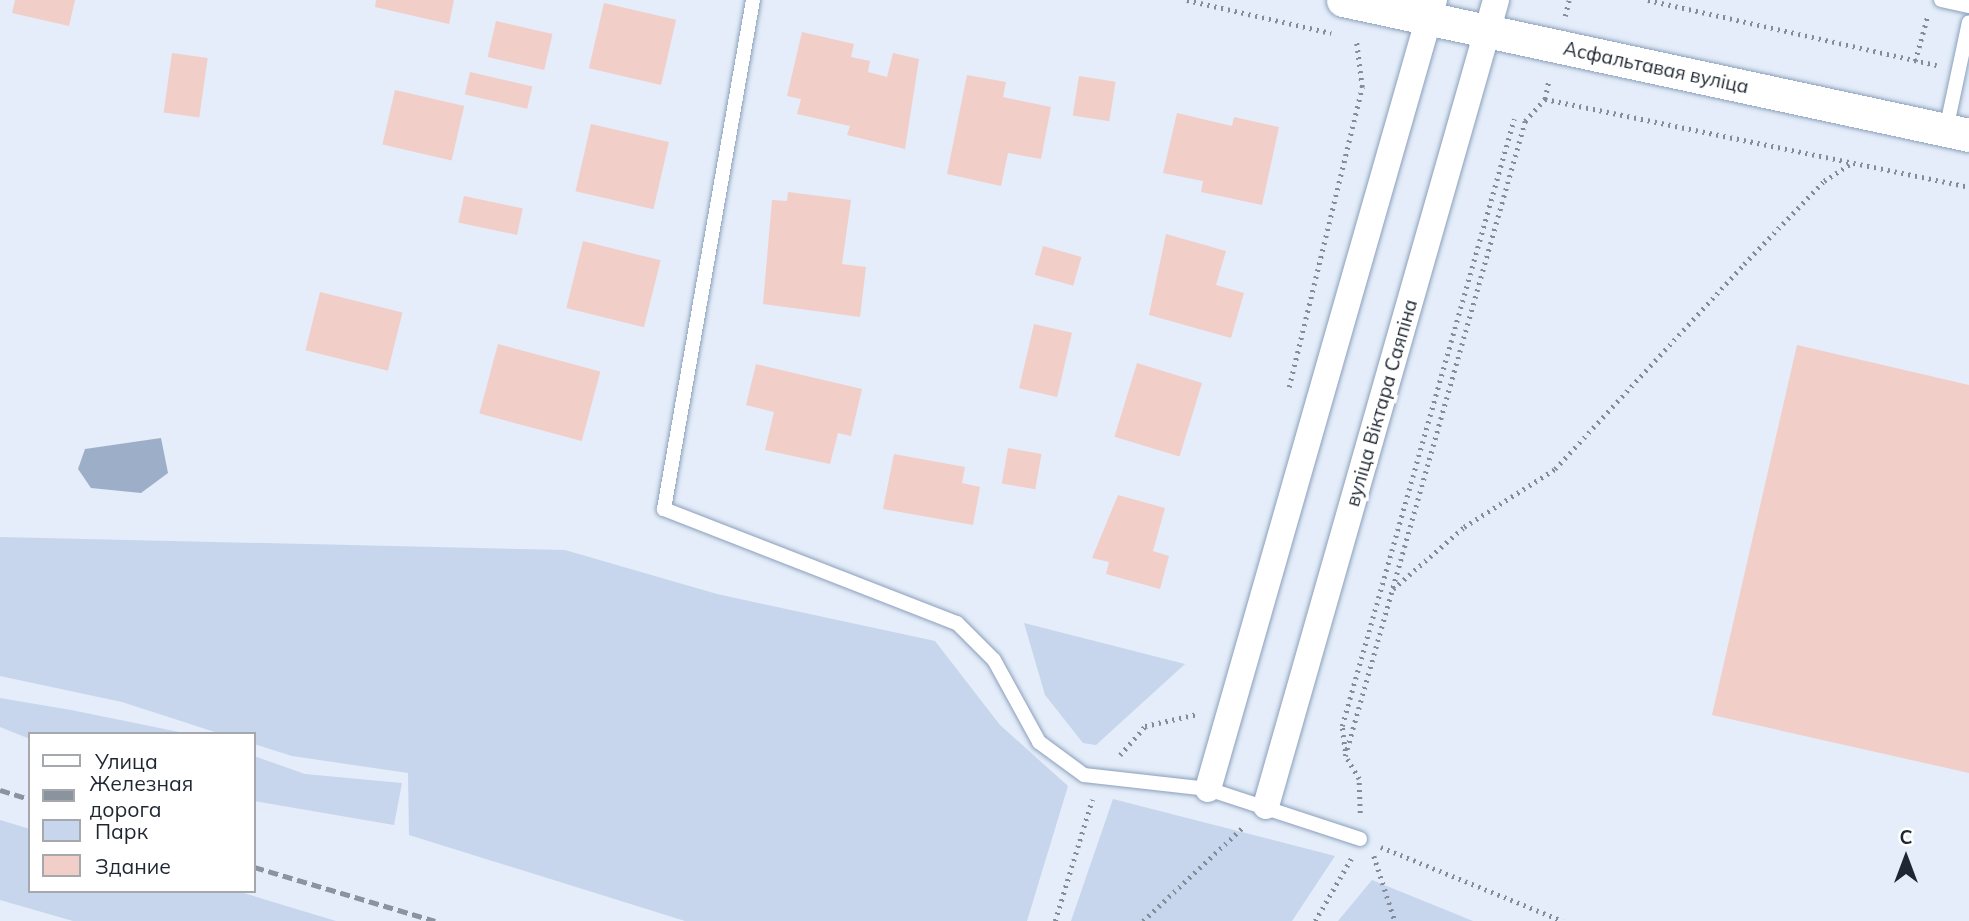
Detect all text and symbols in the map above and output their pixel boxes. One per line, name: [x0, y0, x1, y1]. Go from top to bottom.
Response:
street label: Асфальтавая вуліца: [1561, 37, 1751, 99]
street label: вуліца Віктара Саяпіна: [1341, 297, 1423, 509]
legend: [28, 732, 256, 893]
text: Улица: [95, 748, 158, 774]
text: Железная дорога: [89, 770, 193, 822]
text: Парк: [95, 818, 148, 844]
north arrow: [1871, 823, 1941, 893]
text: С: [1899, 825, 1913, 849]
text: Здание: [95, 853, 171, 879]

